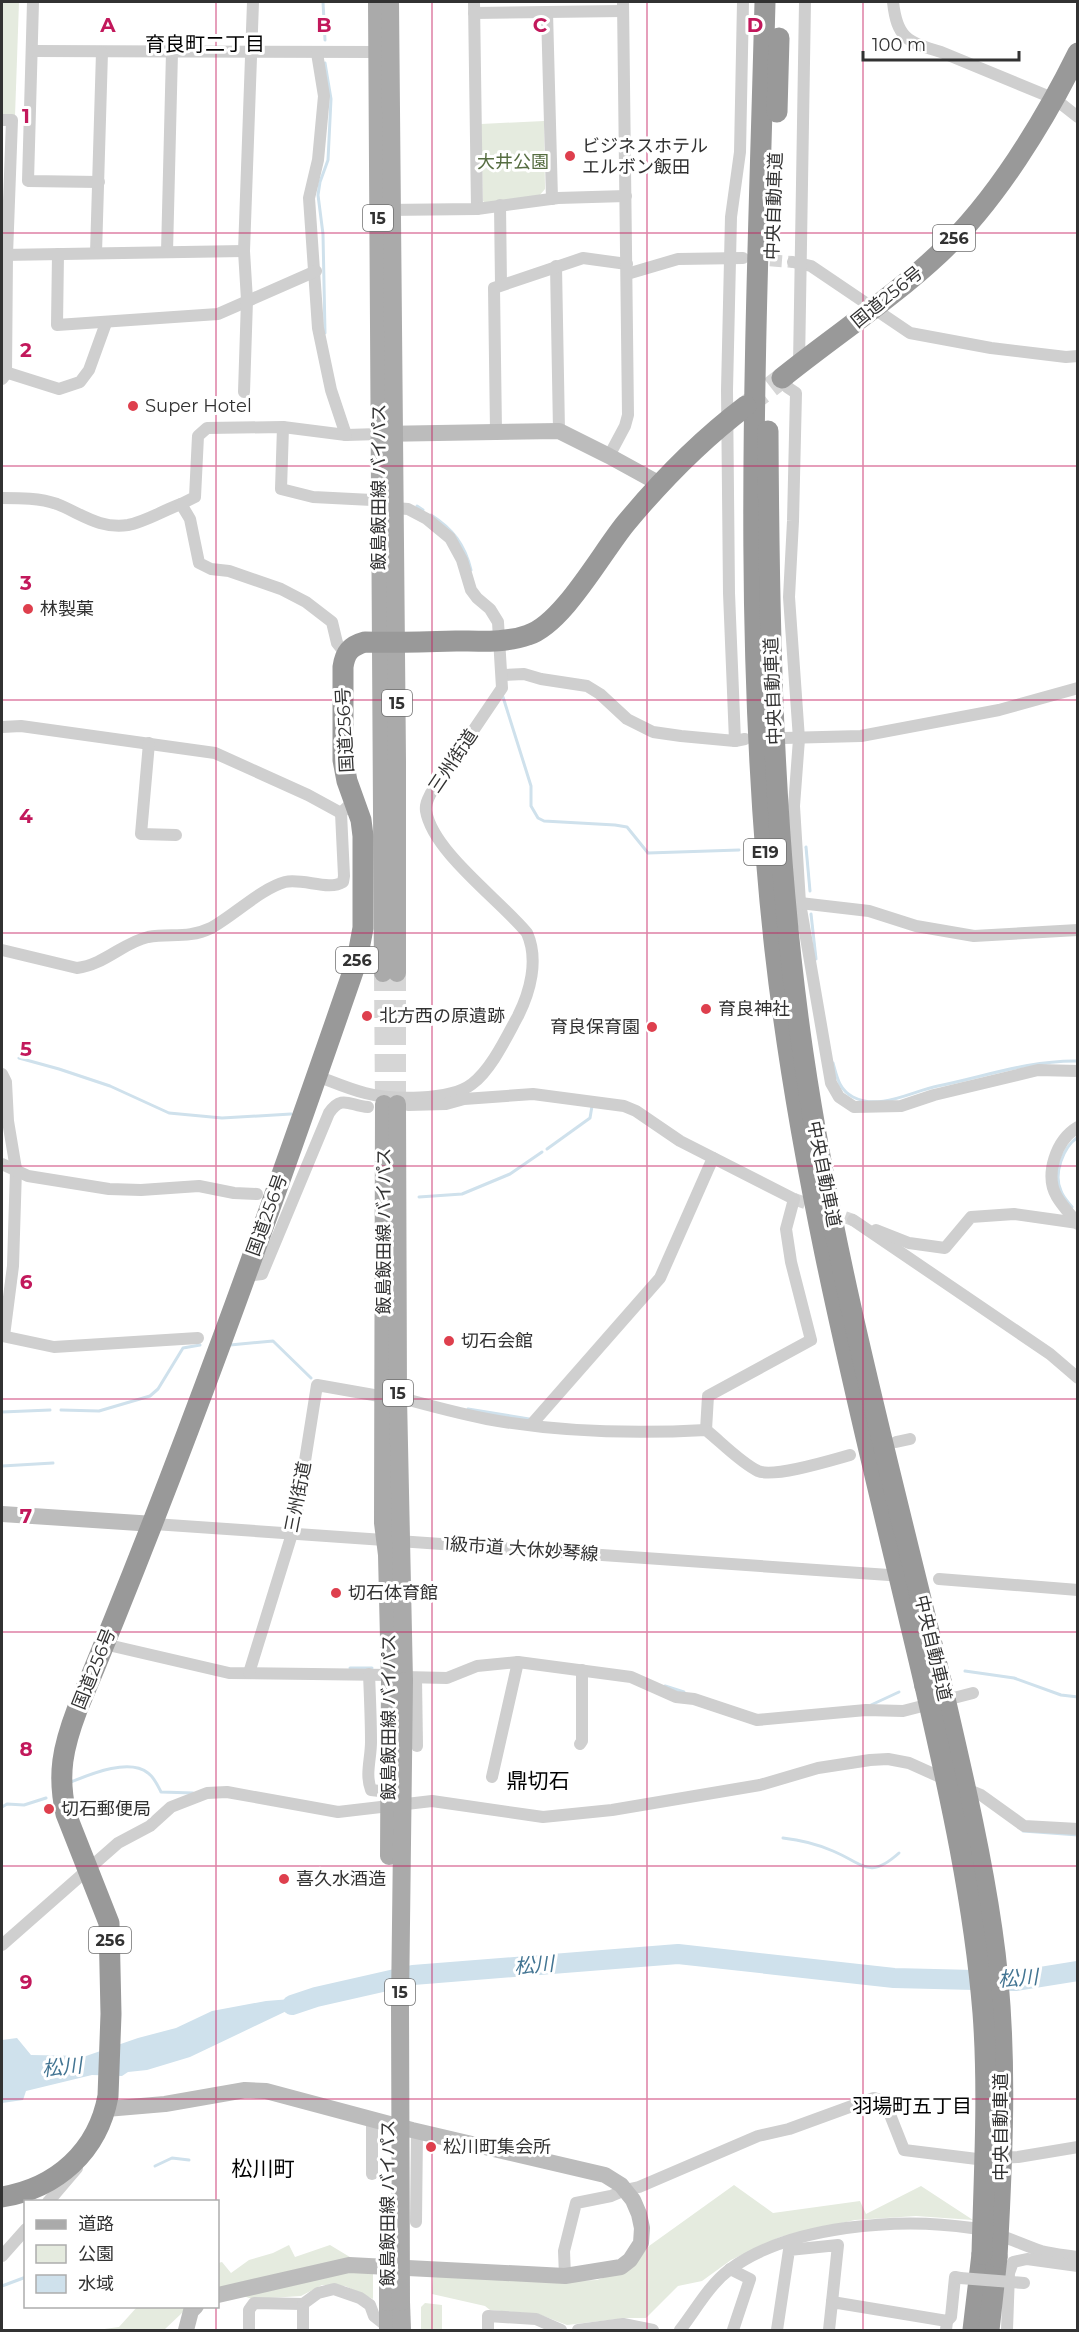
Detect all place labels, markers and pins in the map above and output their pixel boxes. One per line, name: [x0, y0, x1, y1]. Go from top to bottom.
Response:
place label: ビジネスホテル エルボン飯田: [582, 135, 708, 178]
marker: ビジネスホテル エルボン飯田: [563, 149, 577, 163]
place label: Super Hotel: [145, 395, 252, 417]
marker: Super Hotel: [126, 399, 140, 413]
place label: 林製菓: [40, 598, 94, 620]
marker: 林製菓: [21, 602, 35, 616]
place label: 育良神社: [718, 998, 790, 1020]
marker: 育良神社: [699, 1002, 713, 1016]
place label: 北方西の原遺跡: [379, 1005, 505, 1027]
marker: 北方西の原遺跡: [360, 1009, 374, 1023]
place label: 育良保育園: [550, 1016, 640, 1038]
marker: 育良保育園: [645, 1020, 659, 1034]
place label: 切石会館: [461, 1330, 533, 1352]
marker: 切石会館: [442, 1334, 456, 1348]
place label: 切石体育館: [348, 1582, 438, 1604]
marker: 切石体育館: [329, 1586, 343, 1600]
place label: 切石郵便局: [61, 1798, 151, 1820]
marker: 切石郵便局: [42, 1802, 56, 1816]
place label: 喜久水酒造: [296, 1868, 386, 1890]
marker: 喜久水酒造: [277, 1872, 291, 1886]
place label: 松川町集会所: [443, 2136, 551, 2158]
marker: 松川町集会所: [424, 2140, 438, 2154]

